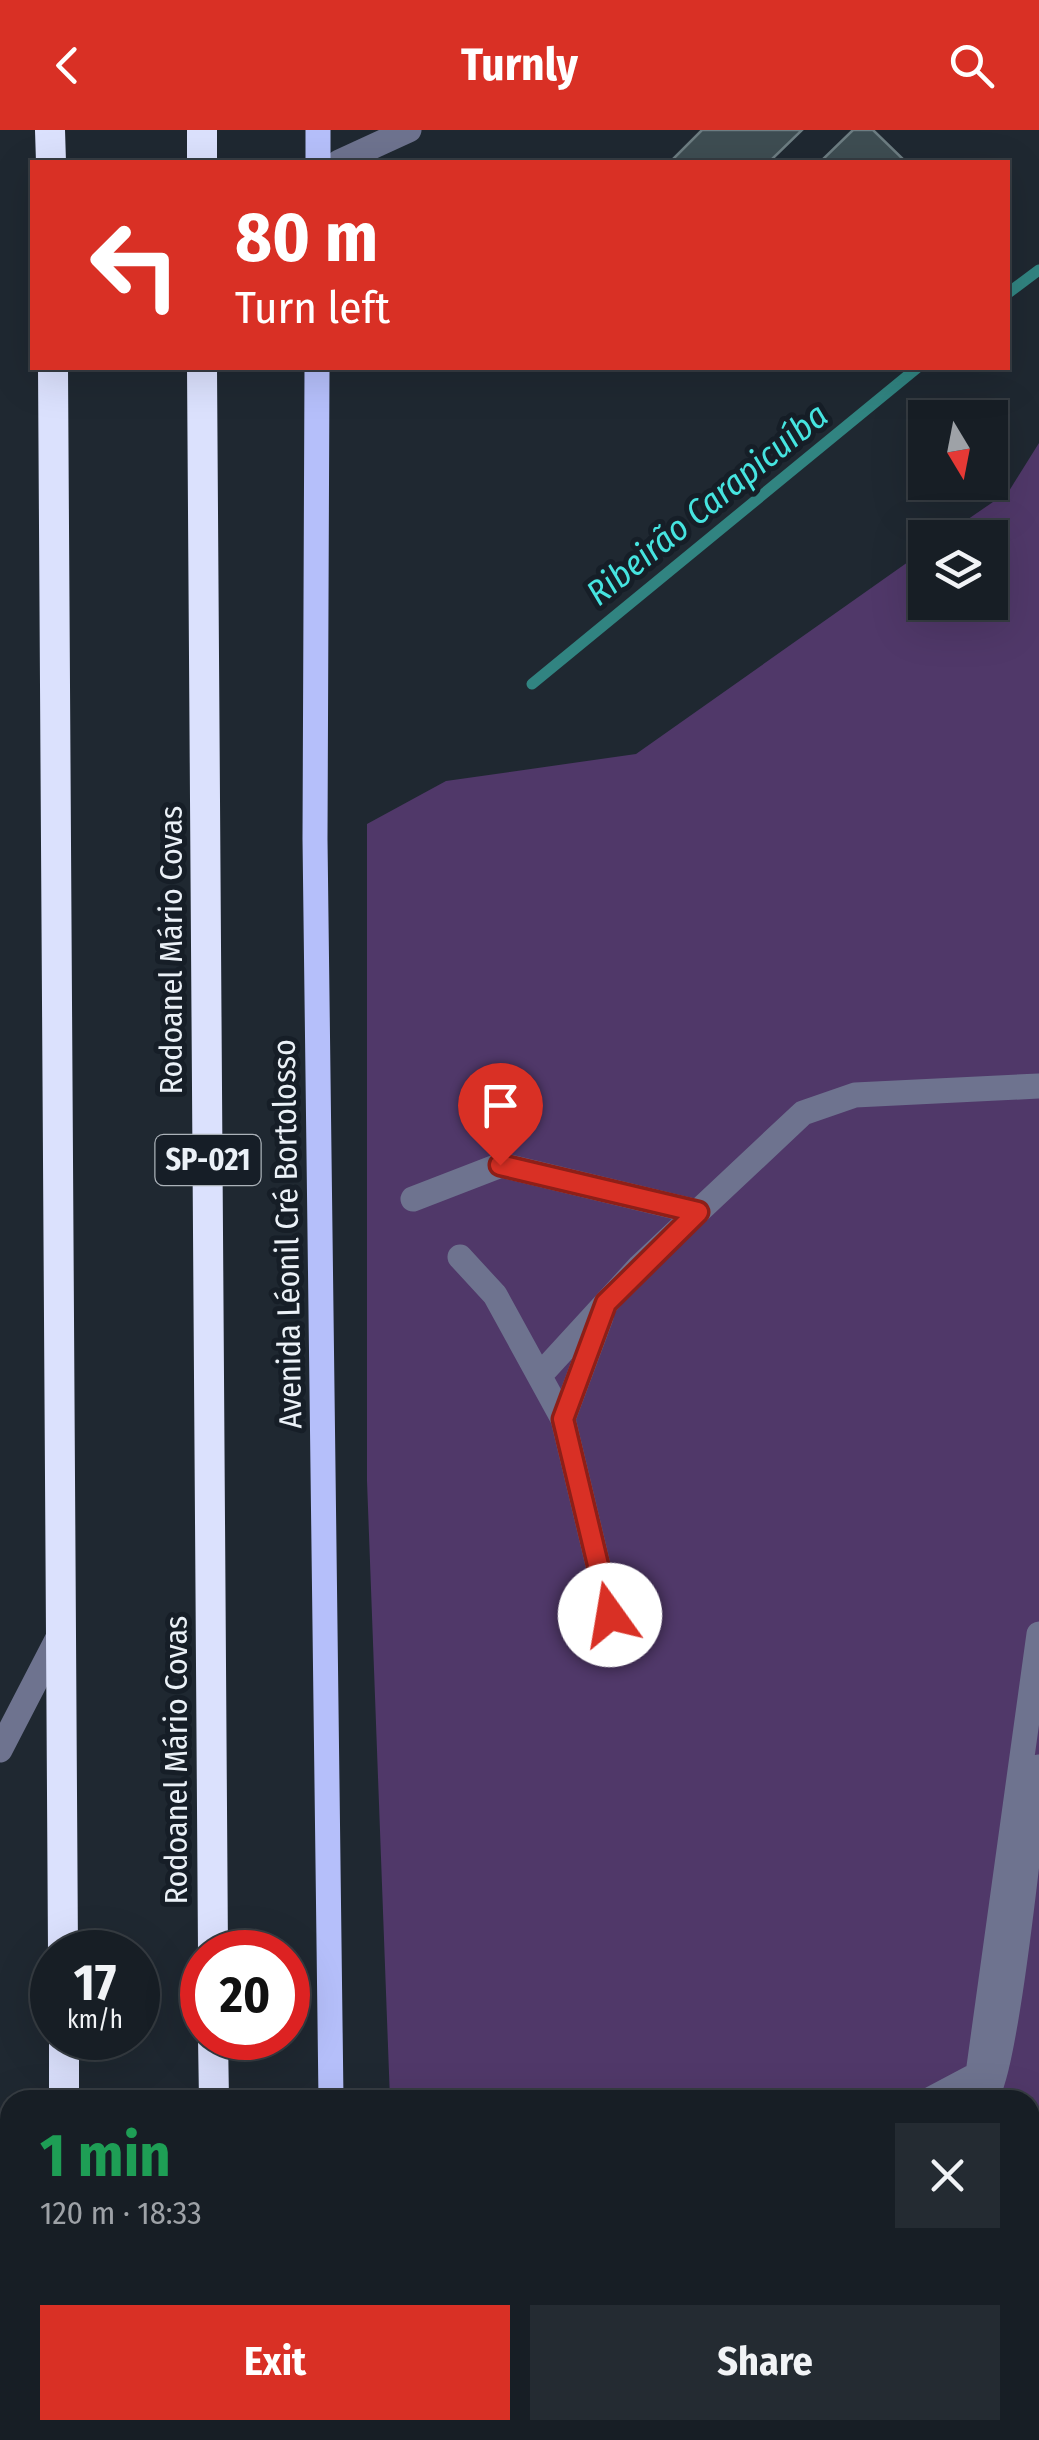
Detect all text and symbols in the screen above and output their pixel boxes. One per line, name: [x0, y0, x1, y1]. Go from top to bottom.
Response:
icon: back: [40, 38, 95, 93]
text: Turnly: [461, 38, 578, 92]
icon: search: [944, 38, 999, 93]
text: 80 m: [235, 196, 378, 280]
icon: left: [70, 200, 200, 330]
text: Turn left: [235, 281, 390, 335]
water label: Ribeirão Carapicuíba: [578, 394, 836, 614]
north arrow: [908, 400, 1008, 500]
map controls: [908, 400, 1008, 620]
button: layers: [908, 520, 1008, 620]
street label: Rodoanel Mário Covas: [152, 805, 190, 1095]
street label: Avenida Léonil Cré Bortolosso: [265, 1039, 309, 1429]
pin: [458, 1063, 543, 1166]
icon: arrive: [473, 1078, 528, 1133]
road number: SP-021: [156, 1135, 260, 1185]
position arrow: [558, 1563, 662, 1667]
street label: Rodoanel Mário Covas: [157, 1615, 195, 1905]
speed limit sign: 20: [180, 1930, 310, 2060]
text: 17: [74, 1953, 116, 2013]
text: km/h: [67, 2005, 123, 2035]
text: 1 min: [40, 2120, 171, 2192]
button: close: [895, 2123, 1000, 2228]
text: 120 m · 18:33: [40, 2194, 202, 2232]
button: Exit: [40, 2305, 510, 2420]
button: Share: [530, 2305, 1000, 2420]

